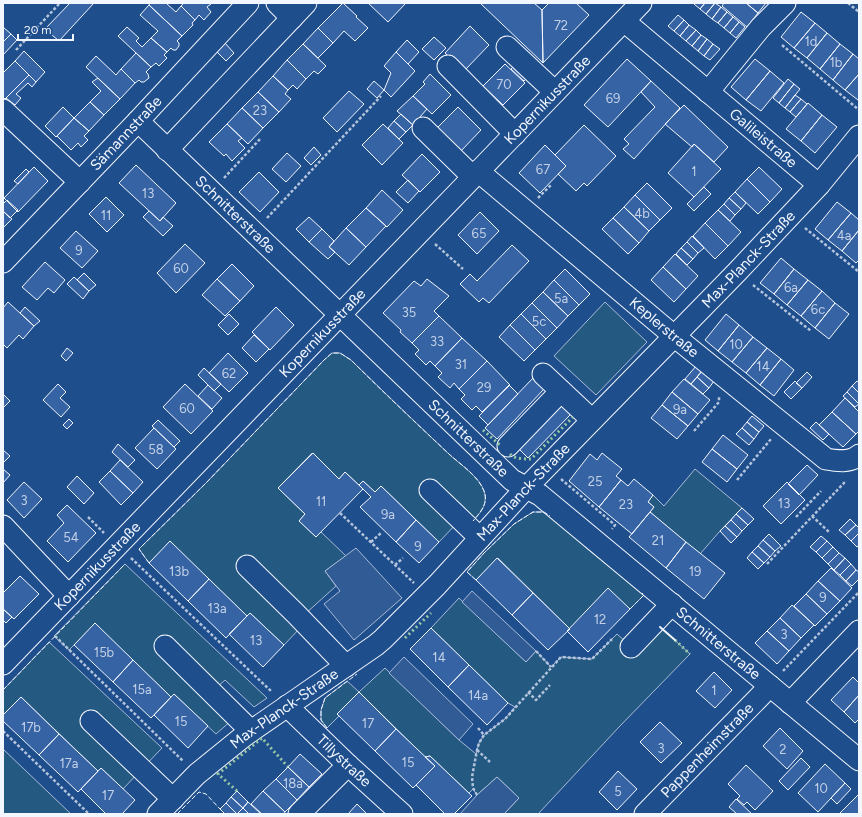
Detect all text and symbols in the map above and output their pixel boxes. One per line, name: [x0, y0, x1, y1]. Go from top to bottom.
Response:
scale bar: [18, 16, 73, 42]
house number: 72: [554, 18, 568, 33]
text: 20 m: [24, 23, 52, 37]
house number: 1d: [805, 34, 818, 49]
street label: Kopernikusstraße: [501, 52, 594, 148]
house number: 1b: [830, 55, 843, 70]
house number: 70: [496, 77, 512, 92]
house number: 69: [606, 91, 620, 106]
street label: Sämannstraße: [86, 92, 166, 174]
house number: 23: [253, 103, 267, 118]
street label: Galileistraße: [726, 105, 801, 172]
house number: 67: [536, 162, 550, 177]
house number: 1: [691, 164, 697, 179]
street label: Schnitterstraße: [192, 172, 279, 257]
house number: 13: [142, 186, 154, 201]
house number: 4b: [634, 206, 650, 221]
street label: Max-Planck-Straße: [698, 207, 799, 312]
house number: 11: [101, 208, 111, 223]
house number: 65: [472, 226, 486, 241]
house number: 4a: [837, 228, 851, 243]
house number: 9: [75, 243, 83, 258]
house number: 60: [173, 261, 189, 276]
house number: 6a: [784, 280, 798, 295]
street label: Kopernikusstraße: [276, 285, 369, 381]
house number: 5a: [554, 291, 568, 306]
street label: Keplerstraße: [626, 293, 702, 361]
house number: 6c: [811, 302, 825, 317]
house number: 35: [402, 305, 416, 320]
house number: 5c: [532, 314, 546, 329]
house number: 33: [430, 334, 444, 349]
house number: 10: [729, 337, 743, 352]
house number: 31: [455, 357, 467, 372]
house number: 14: [756, 359, 770, 374]
house number: 62: [222, 366, 236, 381]
house number: 29: [477, 380, 491, 395]
street label: Schnitterstraße: [425, 396, 512, 481]
house number: 60: [179, 401, 195, 416]
house number: 9a: [673, 402, 687, 417]
street label: Max-Planck-Straße: [473, 439, 574, 545]
house number: 58: [148, 442, 164, 457]
house number: 25: [588, 474, 602, 489]
house number: 3: [20, 493, 28, 508]
house number: 11: [316, 494, 326, 509]
house number: 13: [778, 496, 790, 511]
house number: 23: [619, 497, 633, 512]
house number: 9a: [381, 507, 395, 522]
street label: Kopernikusstraße: [51, 518, 144, 614]
house number: 54: [63, 530, 79, 545]
house number: 21: [652, 533, 664, 548]
house number: 9: [414, 539, 422, 554]
house number: 13b: [169, 564, 189, 579]
house number: 19: [689, 564, 701, 579]
house number: 9: [819, 590, 827, 605]
house number: 13a: [207, 601, 227, 616]
street label: Schnitterstraße: [672, 603, 764, 683]
house number: 12: [594, 612, 606, 627]
house number: 3: [780, 627, 788, 642]
house number: 13: [250, 633, 262, 648]
house number: 15b: [94, 645, 115, 660]
house number: 14: [432, 650, 446, 665]
street label: Max-Planck-Straße: [227, 665, 342, 753]
house number: 15a: [132, 682, 152, 697]
house number: 1: [711, 683, 717, 698]
house number: 14a: [468, 688, 488, 703]
street label: Pappenheimstraße: [657, 699, 757, 801]
house number: 15: [175, 714, 187, 729]
house number: 17: [362, 716, 374, 731]
house number: 17b: [21, 720, 41, 735]
street label: Tillystraße: [313, 731, 375, 791]
house number: 3: [657, 741, 665, 756]
house number: 2: [779, 742, 787, 757]
house number: 15: [402, 755, 414, 770]
house number: 17a: [60, 756, 78, 771]
house number: 18a: [283, 776, 303, 791]
house number: 10: [814, 781, 828, 796]
house number: 5: [614, 784, 622, 799]
house number: 17: [102, 788, 114, 803]

